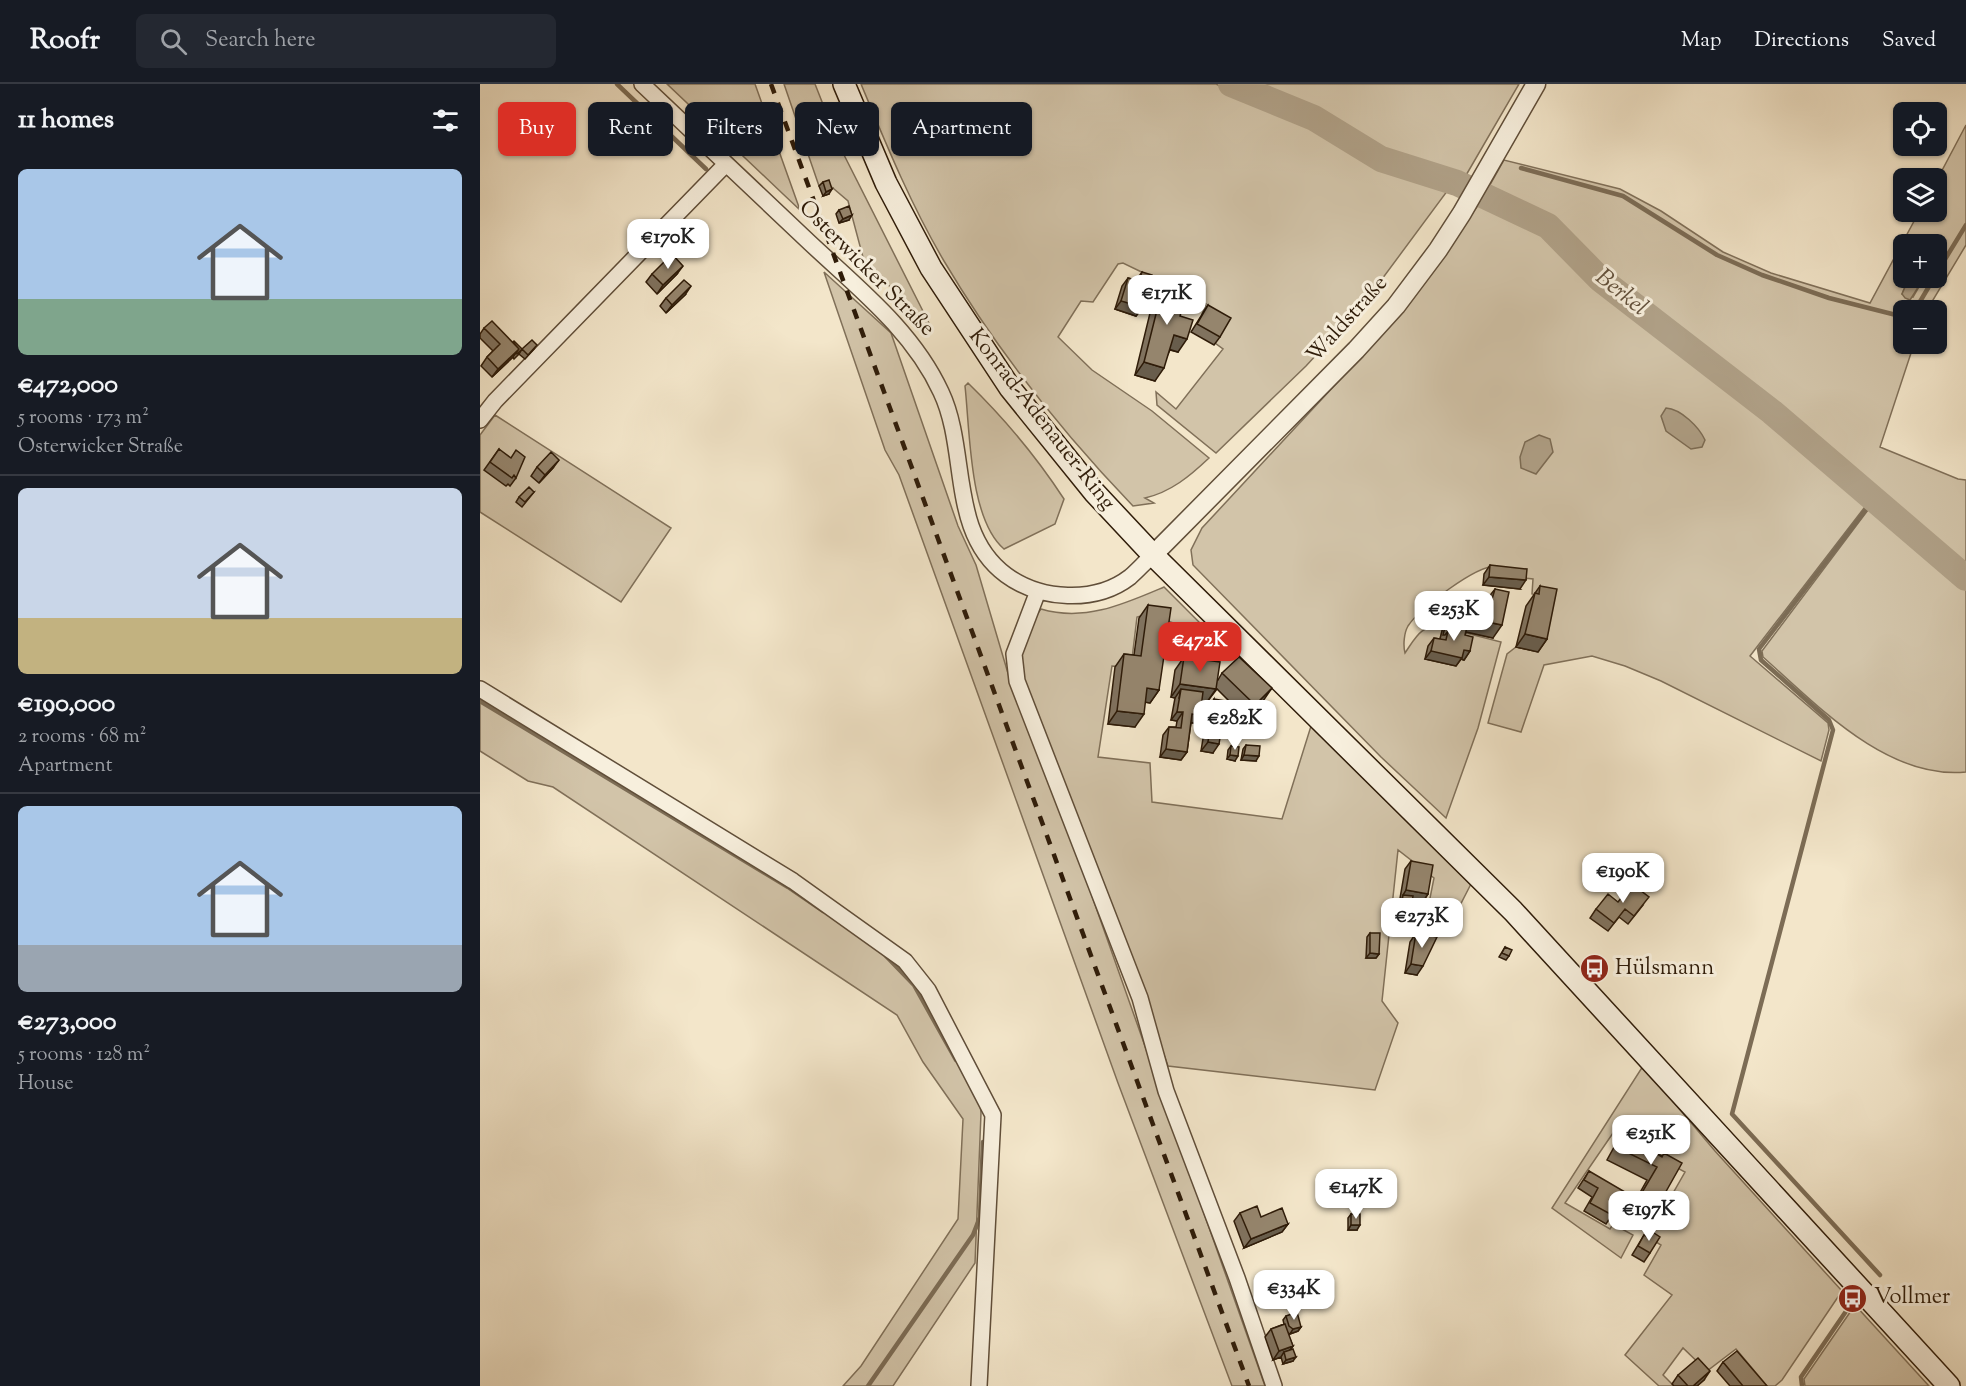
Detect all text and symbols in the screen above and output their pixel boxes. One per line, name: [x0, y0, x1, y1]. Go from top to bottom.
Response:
search box: [136, 14, 556, 68]
text: Roofr: [30, 21, 100, 61]
icon: search: [157, 25, 190, 58]
text: Search here: [205, 25, 315, 57]
text: Map: [1681, 26, 1721, 56]
text: Directions: [1754, 26, 1849, 56]
text: Saved: [1882, 26, 1936, 56]
text: 11 homes: [18, 102, 114, 139]
chip: Buy: [498, 102, 576, 156]
chip: Rent: [588, 102, 673, 156]
chip: Filters: [685, 102, 783, 156]
chip: New: [795, 102, 879, 156]
chip: Apartment: [891, 102, 1032, 156]
map controls: [1893, 102, 1947, 354]
button: locate: [1893, 102, 1947, 156]
icon: filters: [429, 104, 462, 137]
button: layers: [1893, 168, 1947, 222]
street label: Osterwicker Straße: [791, 194, 941, 344]
icon: home: [186, 208, 294, 316]
pin: €170K: [626, 219, 710, 270]
text: €170K: [641, 224, 695, 253]
button: +: [1893, 234, 1947, 288]
water label: Berkel: [1587, 261, 1655, 325]
street label: Waldstraße: [1300, 269, 1396, 371]
pin: €171K: [1125, 275, 1209, 326]
text: €171K: [1142, 280, 1192, 309]
button: −: [1893, 300, 1947, 354]
street label: Konrad-Adenauer-Ring: [960, 322, 1122, 518]
text: €472,000: [18, 367, 118, 404]
text: 5 rooms · 173 m²: [18, 404, 149, 433]
text: Osterwicker Straße: [18, 433, 183, 462]
icon: home: [186, 527, 294, 635]
pin: €253K: [1412, 591, 1496, 642]
text: €253K: [1429, 596, 1479, 625]
pin: €472K: [1158, 622, 1242, 673]
text: €472K: [1172, 627, 1228, 656]
text: €190,000: [18, 686, 115, 723]
pin: €282K: [1193, 700, 1277, 751]
text: €282K: [1207, 705, 1263, 734]
text: 2 rooms · 68 m²: [18, 723, 146, 752]
text: Apartment: [18, 752, 113, 781]
icon: home: [186, 845, 294, 953]
pin: €190K: [1581, 853, 1665, 904]
text: €190K: [1596, 858, 1650, 887]
pin: €273K: [1380, 898, 1464, 949]
text: €273K: [1395, 903, 1449, 932]
bus stop icon: Hülsmann: [1578, 953, 1610, 985]
place label: Hülsmann: [1615, 953, 1714, 985]
text: €273,000: [18, 1004, 116, 1041]
text: 5 rooms · 128 m²: [18, 1041, 150, 1070]
text: House: [18, 1070, 73, 1099]
pin: €251K: [1609, 1115, 1693, 1166]
text: €251K: [1626, 1120, 1676, 1149]
pin: €147K: [1314, 1169, 1398, 1220]
text: €147K: [1329, 1174, 1383, 1203]
pin: €197K: [1607, 1191, 1691, 1242]
text: €197K: [1622, 1196, 1676, 1225]
pin: €334K: [1252, 1270, 1336, 1321]
text: €334K: [1268, 1275, 1321, 1304]
bus stop icon: Vollmer: [1837, 1282, 1869, 1314]
place label: Vollmer: [1874, 1282, 1950, 1314]

